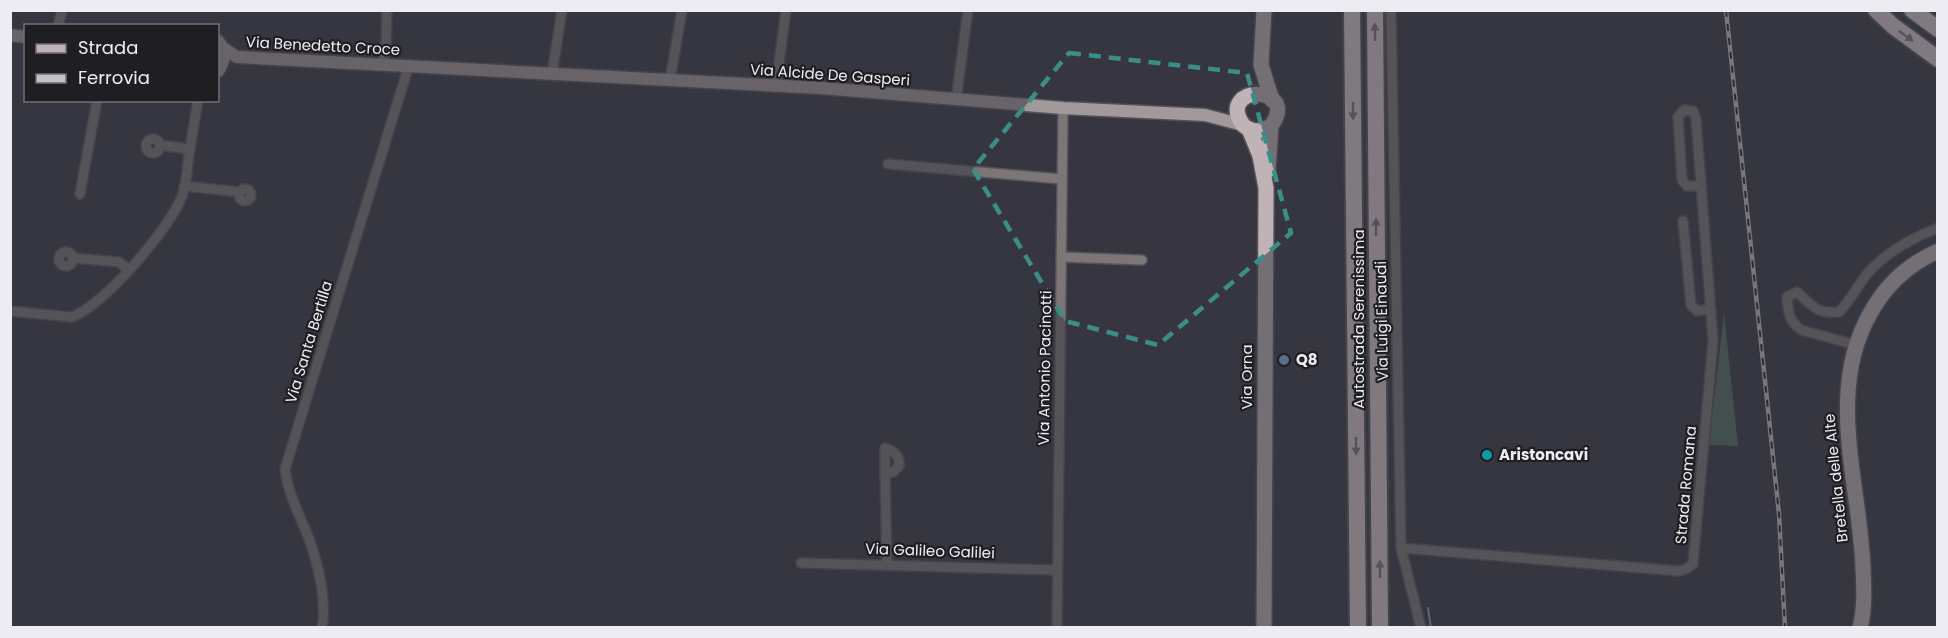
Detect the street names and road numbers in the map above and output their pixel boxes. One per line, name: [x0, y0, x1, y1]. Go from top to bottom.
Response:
street label: Via Benedetto Croce: [245, 31, 401, 60]
street label: Via Alcide De Gasperi: [749, 58, 911, 91]
street label: Autostrada Serenissima: [1348, 229, 1369, 409]
street label: Via Luigi Einaudi: [1370, 261, 1393, 381]
street label: Via Santa Bertilla: [280, 278, 337, 406]
street label: Via Antonio Pacinotti: [1033, 290, 1056, 446]
street label: Via Orna: [1236, 344, 1257, 410]
street label: Bretella delle Alte: [1818, 413, 1853, 543]
street label: Strada Romana: [1670, 425, 1701, 545]
street label: Via Galileo Galilei: [865, 538, 995, 563]

